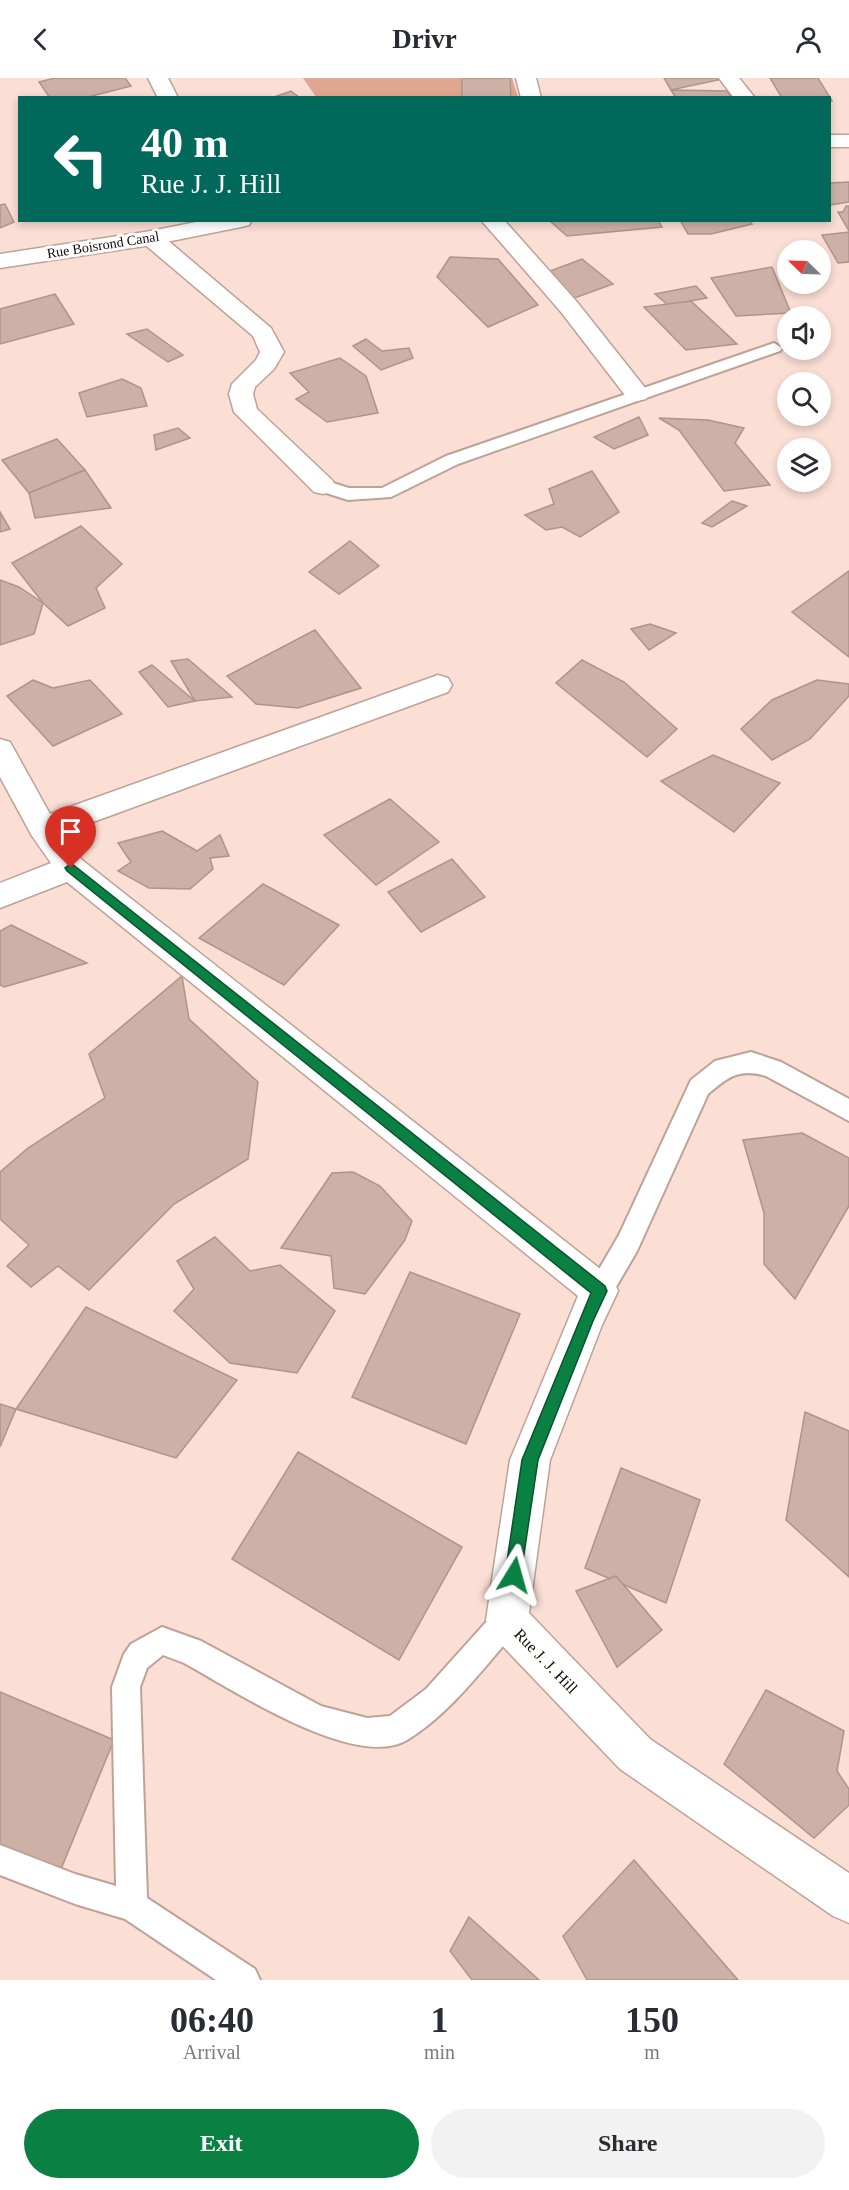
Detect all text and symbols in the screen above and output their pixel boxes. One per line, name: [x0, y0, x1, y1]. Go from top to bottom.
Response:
icon: back: [24, 23, 57, 56]
icon: person: [792, 23, 825, 56]
text: Drivr: [392, 24, 457, 54]
icon: left: [42, 120, 120, 198]
text: 40 m: [141, 120, 229, 166]
text: Rue J. J. Hill: [141, 169, 281, 199]
street label: Rue Boisrond Canal: [46, 229, 160, 261]
north arrow: [777, 240, 831, 294]
map controls: [777, 240, 831, 492]
button: sound: [777, 306, 831, 360]
button: search: [777, 372, 831, 426]
button: layers: [777, 438, 831, 492]
pin: [45, 806, 96, 868]
icon: arrive: [54, 815, 87, 848]
position arrow: [482, 1543, 546, 1607]
street label: Rue J. J. Hill: [511, 1625, 581, 1697]
text: 06:40: [170, 2000, 254, 2040]
text: 1: [431, 2000, 449, 2040]
text: 150: [625, 2000, 679, 2040]
text: Arrival: [183, 2041, 241, 2063]
text: min: [424, 2041, 455, 2063]
text: m: [644, 2041, 660, 2063]
button: Exit: [24, 2109, 419, 2178]
button: Share: [431, 2109, 825, 2178]

